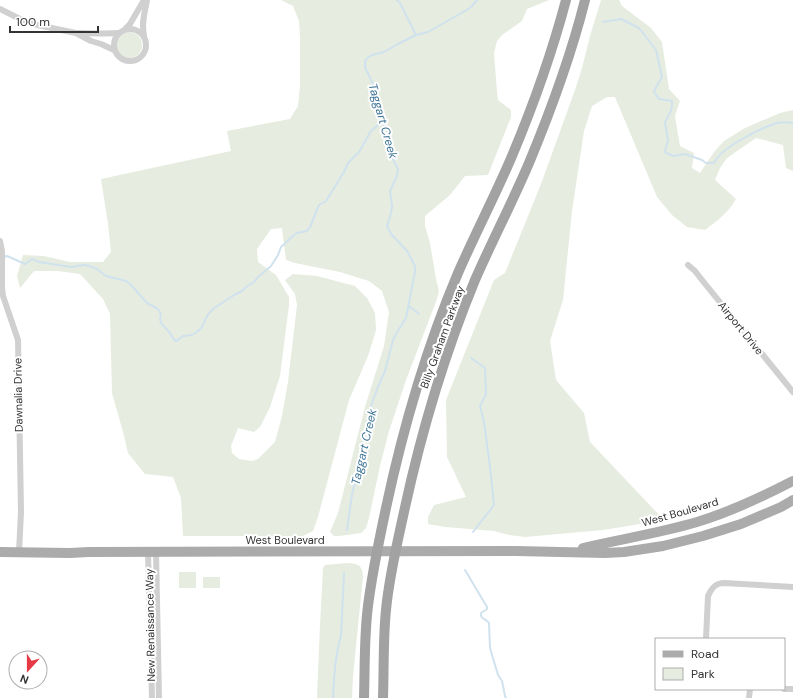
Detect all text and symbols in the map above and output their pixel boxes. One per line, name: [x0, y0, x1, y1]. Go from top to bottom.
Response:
scale bar: [10, 8, 98, 34]
text: 100 m: [16, 14, 50, 30]
water label: Taggart Creek: [365, 81, 402, 161]
street label: Billy Graham Parkway: [417, 284, 467, 390]
street label: Airport Drive: [715, 298, 767, 358]
street label: Dawnalia Drive: [10, 358, 26, 432]
water label: Taggart Creek: [347, 407, 381, 487]
street label: West Boulevard: [640, 494, 720, 530]
street label: West Boulevard: [245, 533, 325, 547]
street label: New Renaissance Way: [142, 568, 158, 682]
legend: [655, 638, 785, 690]
text: Road: [691, 646, 719, 662]
north arrow: [8, 650, 48, 690]
text: Park: [691, 666, 715, 682]
text: N: [18, 671, 31, 687]

